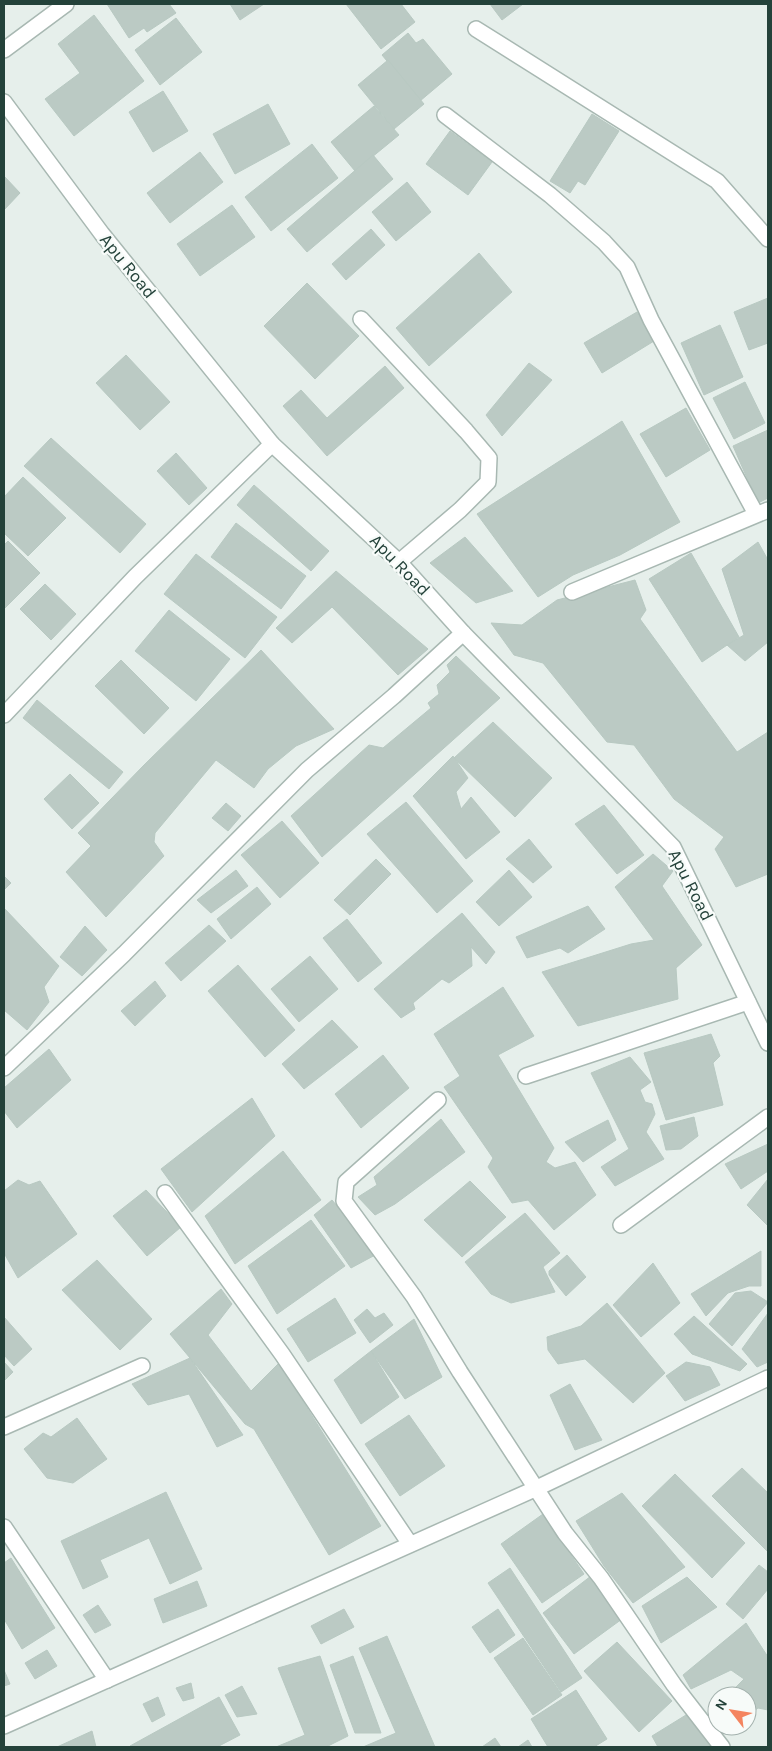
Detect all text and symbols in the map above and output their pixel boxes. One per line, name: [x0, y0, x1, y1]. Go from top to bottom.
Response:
street label: Apu Road: [95, 229, 161, 303]
street label: Apu Road: [365, 529, 435, 601]
street label: Apu Road: [664, 845, 718, 925]
north arrow: [707, 1686, 757, 1736]
text: N: [711, 1696, 731, 1713]

